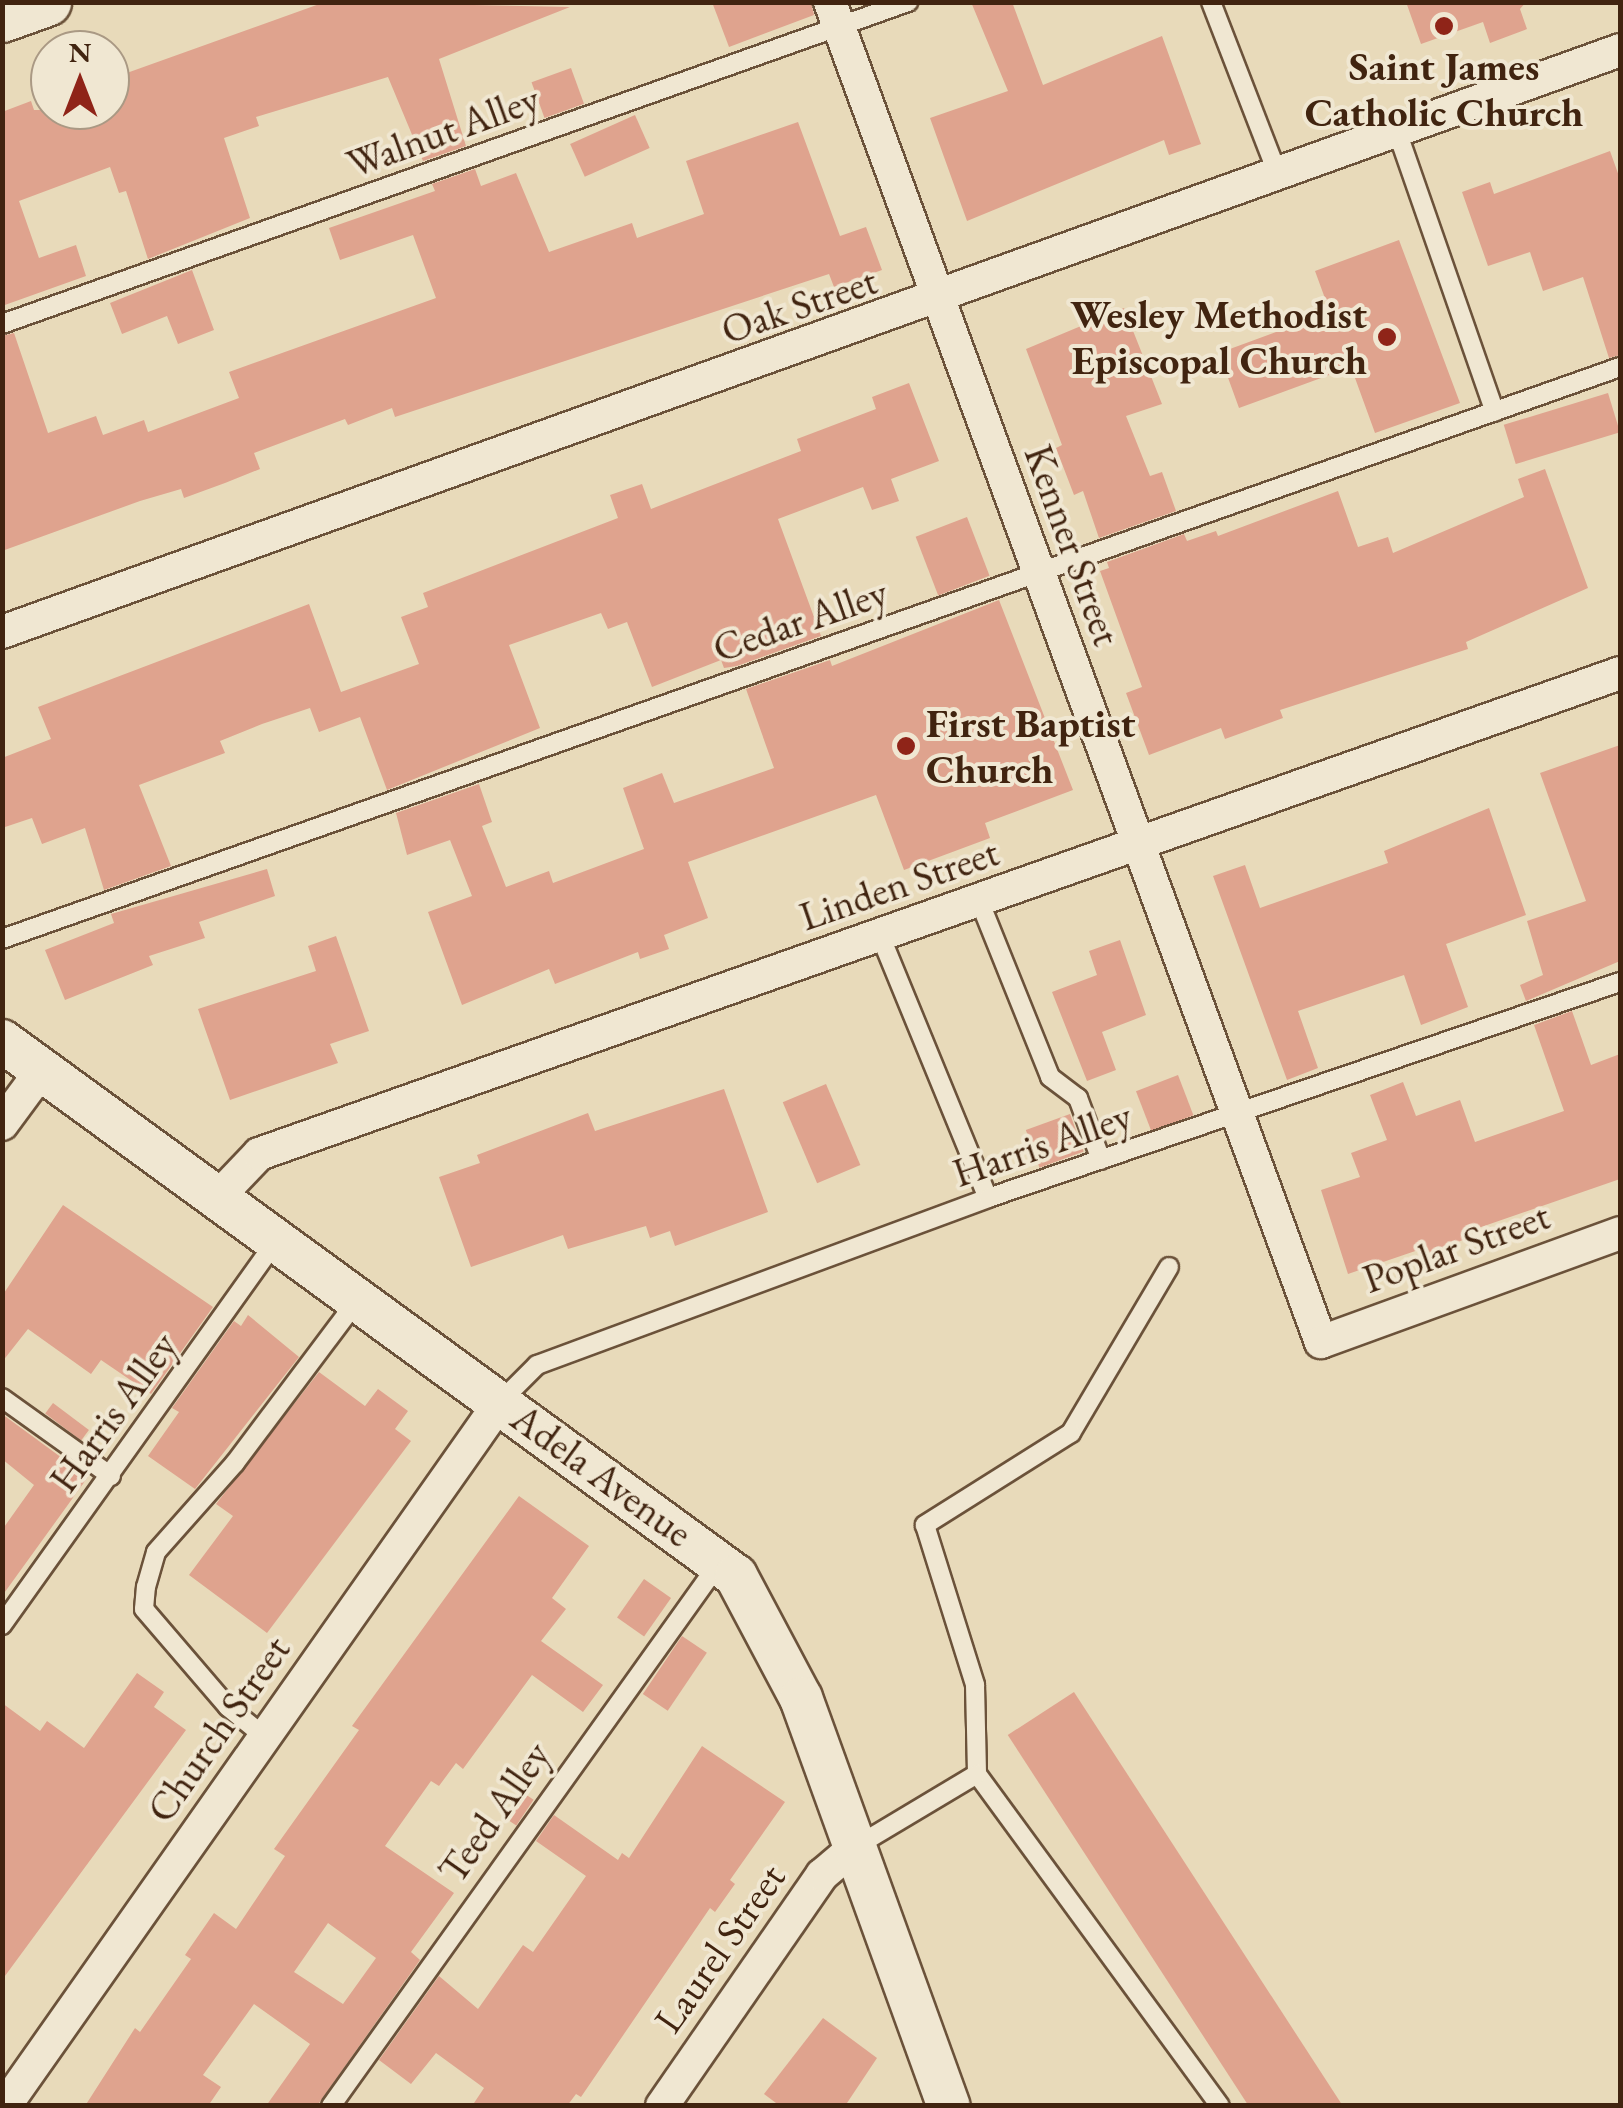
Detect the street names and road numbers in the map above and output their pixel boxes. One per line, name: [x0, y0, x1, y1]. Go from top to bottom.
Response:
street label: Walnut Alley: [340, 74, 546, 188]
street label: Oak Street: [715, 256, 883, 354]
street label: Kenner Street: [1015, 438, 1131, 652]
street label: Cedar Alley: [707, 568, 893, 672]
street label: Linden Street: [793, 828, 1005, 940]
street label: Harris Alley: [946, 1091, 1138, 1197]
street label: Poplar Street: [1356, 1191, 1556, 1303]
street label: Harris Alley: [39, 1323, 187, 1501]
street label: Adela Avenue: [502, 1393, 702, 1557]
street label: Church Street: [136, 1627, 300, 1831]
street label: Teed Alley: [428, 1732, 560, 1892]
street label: Laurel Street: [643, 1854, 795, 2042]

